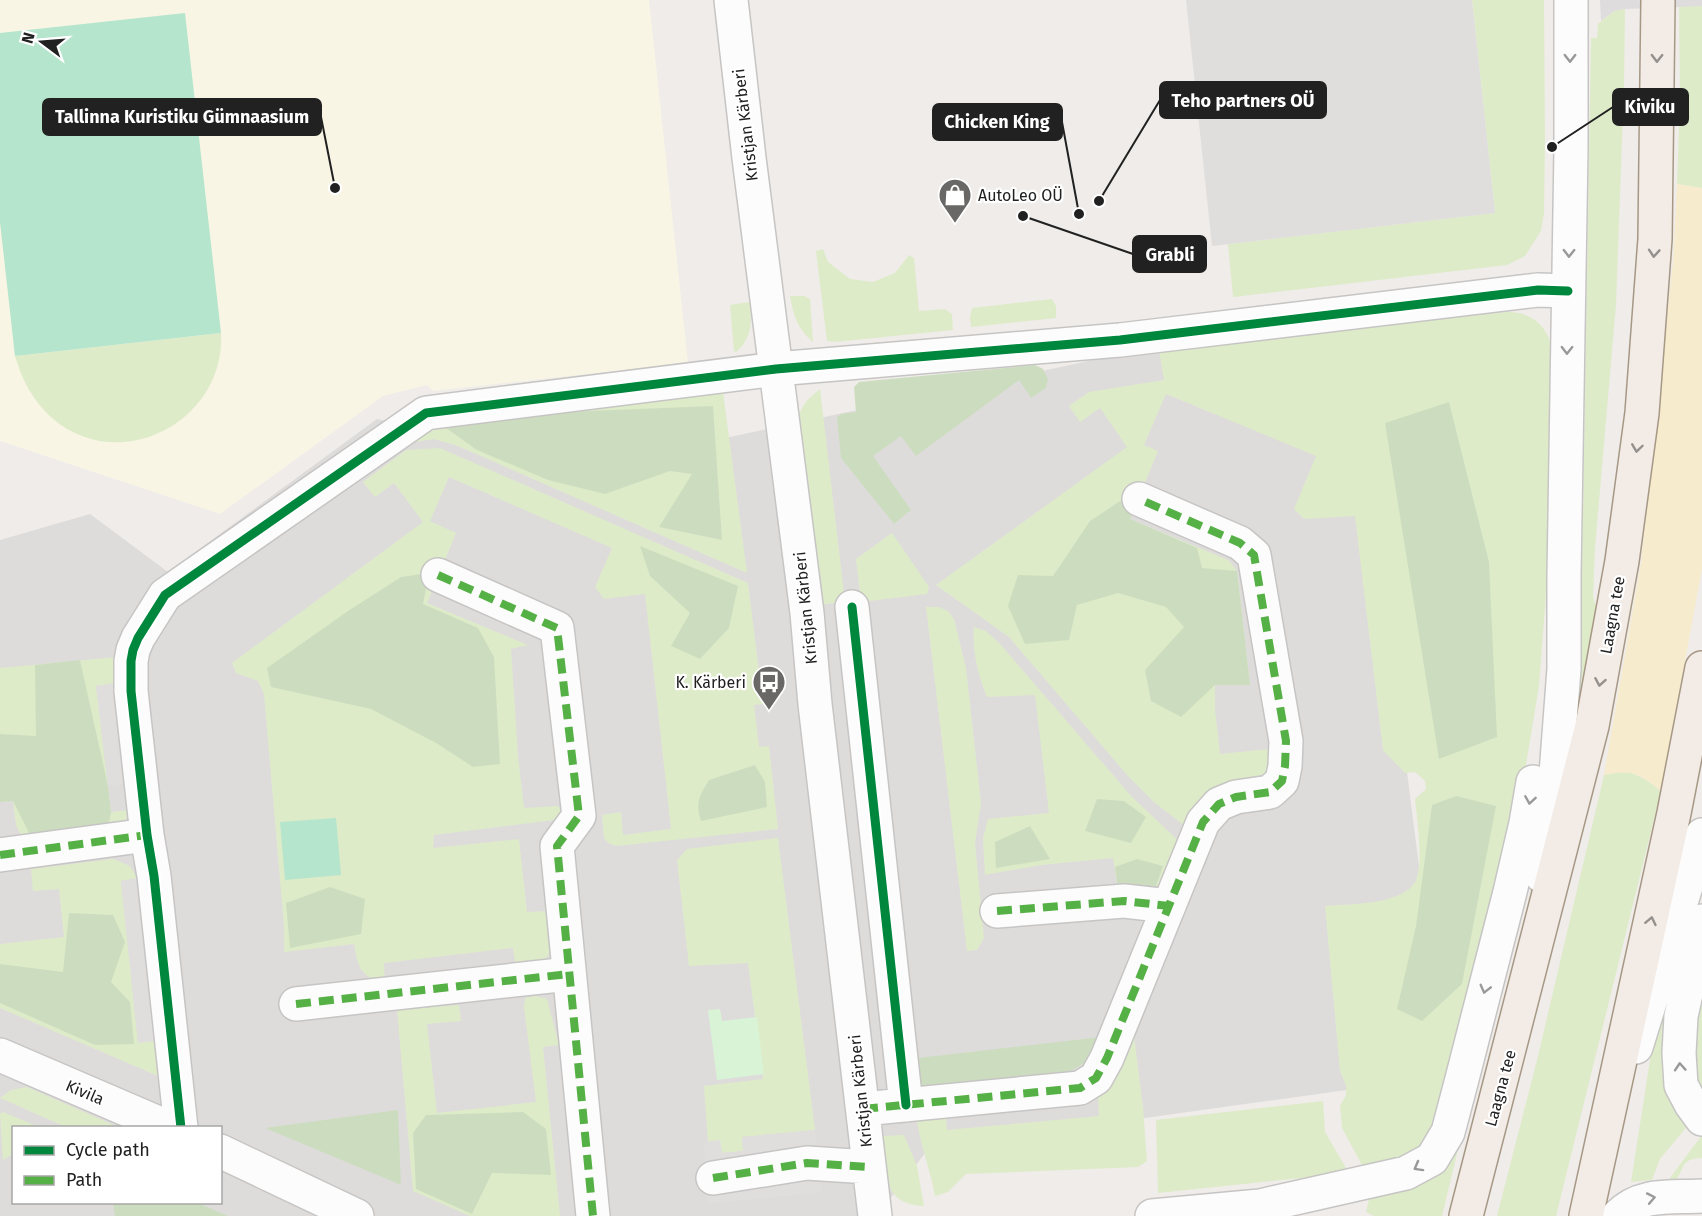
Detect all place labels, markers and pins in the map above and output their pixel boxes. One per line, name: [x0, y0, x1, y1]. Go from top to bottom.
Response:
callout: Teho partners OÜ: [1160, 82, 1326, 118]
callout: Kiviku: [1613, 89, 1688, 125]
callout: Tallinna Kuristiku Gümnaasium: [43, 99, 321, 135]
callout: Chicken King: [933, 104, 1062, 140]
shop icon: AutoLeo OÜ: [937, 177, 973, 224]
place label: AutoLeo OÜ: [978, 186, 1063, 205]
callout: Grabli: [1133, 236, 1206, 272]
bus stop icon: K. Kärberi: [751, 664, 787, 711]
place label: K. Kärberi: [675, 673, 746, 692]

